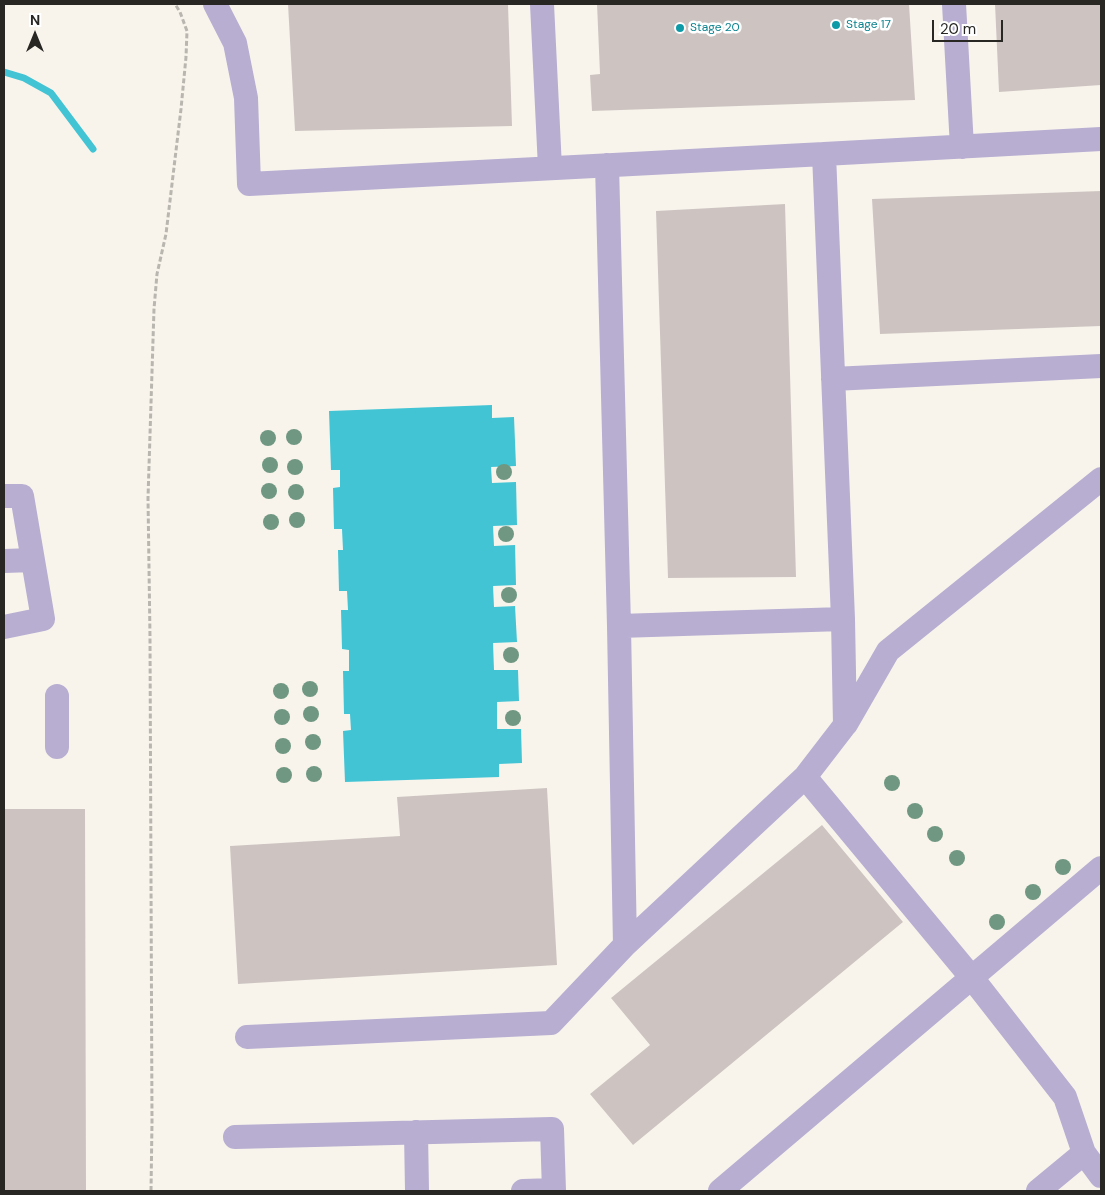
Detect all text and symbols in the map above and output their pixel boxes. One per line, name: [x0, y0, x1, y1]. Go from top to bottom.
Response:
north arrow: [10, 10, 60, 60]
scale bar: [935, 10, 1006, 42]
text: N: [30, 11, 40, 29]
place label: Stage 17: [846, 18, 891, 32]
marker: Stage 17: [830, 19, 842, 31]
text: 20 m: [940, 19, 976, 39]
place label: Stage 20: [690, 21, 740, 35]
marker: Stage 20: [674, 22, 686, 34]

